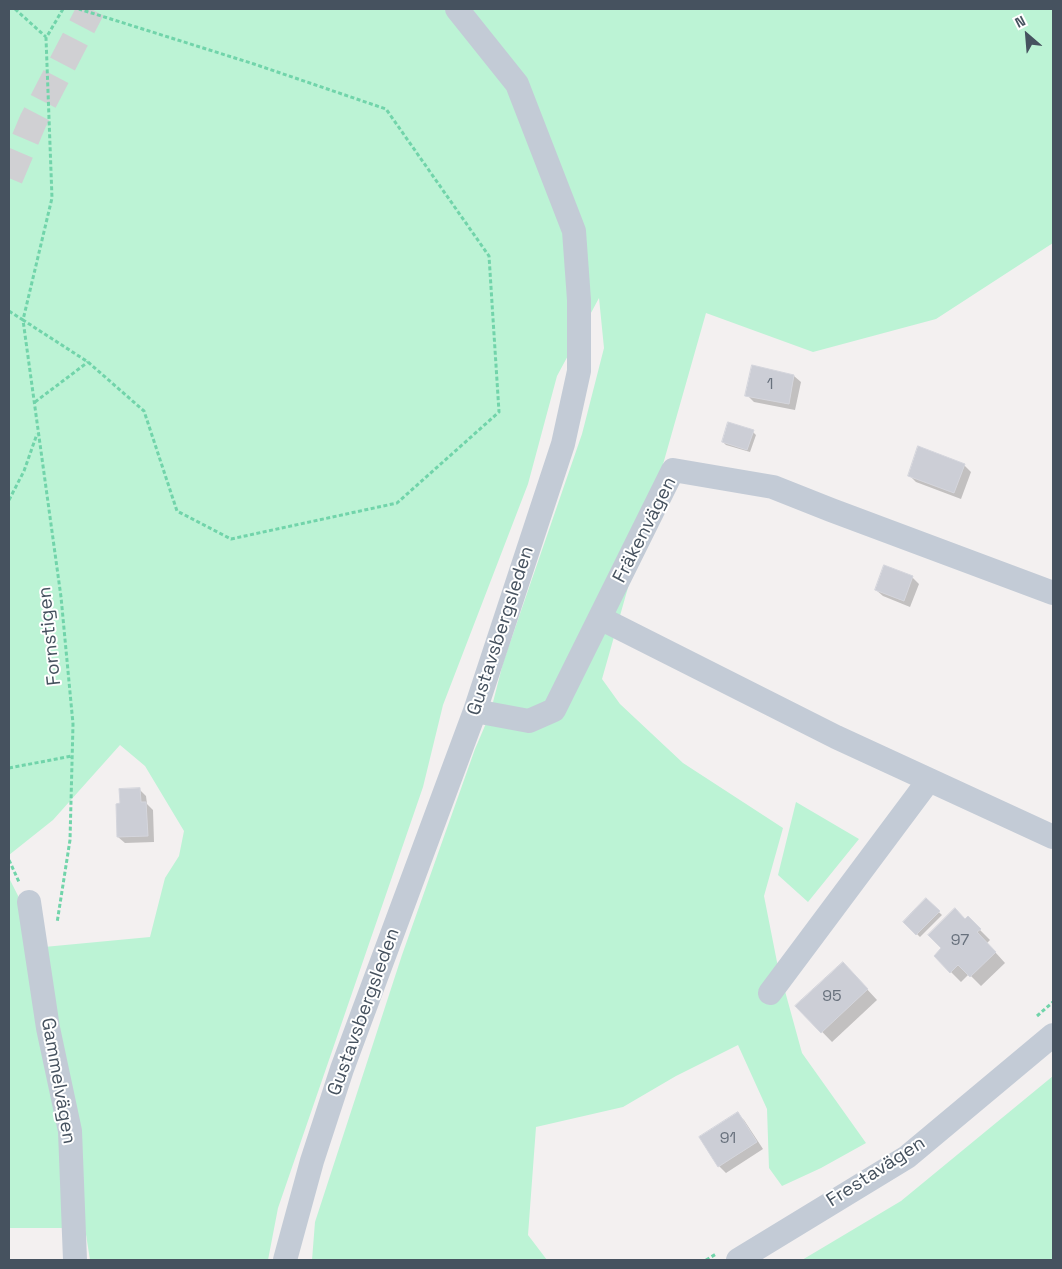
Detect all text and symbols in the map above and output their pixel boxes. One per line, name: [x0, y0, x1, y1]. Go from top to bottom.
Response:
north arrow: [1002, 10, 1052, 60]
text: N: [1012, 11, 1028, 32]
house number: 1: [767, 375, 773, 395]
street label: Fräkenvägen: [608, 473, 682, 587]
street label: Gustavsbergsleden: [463, 544, 539, 718]
street label: Fornstigen: [33, 586, 67, 686]
street label: Gustavsbergsleden: [323, 925, 405, 1099]
house number: 97: [951, 931, 969, 951]
house number: 95: [822, 987, 842, 1007]
street label: Gammelvägen: [36, 1016, 80, 1146]
house number: 91: [720, 1129, 736, 1149]
street label: Frestavägen: [822, 1132, 930, 1212]

